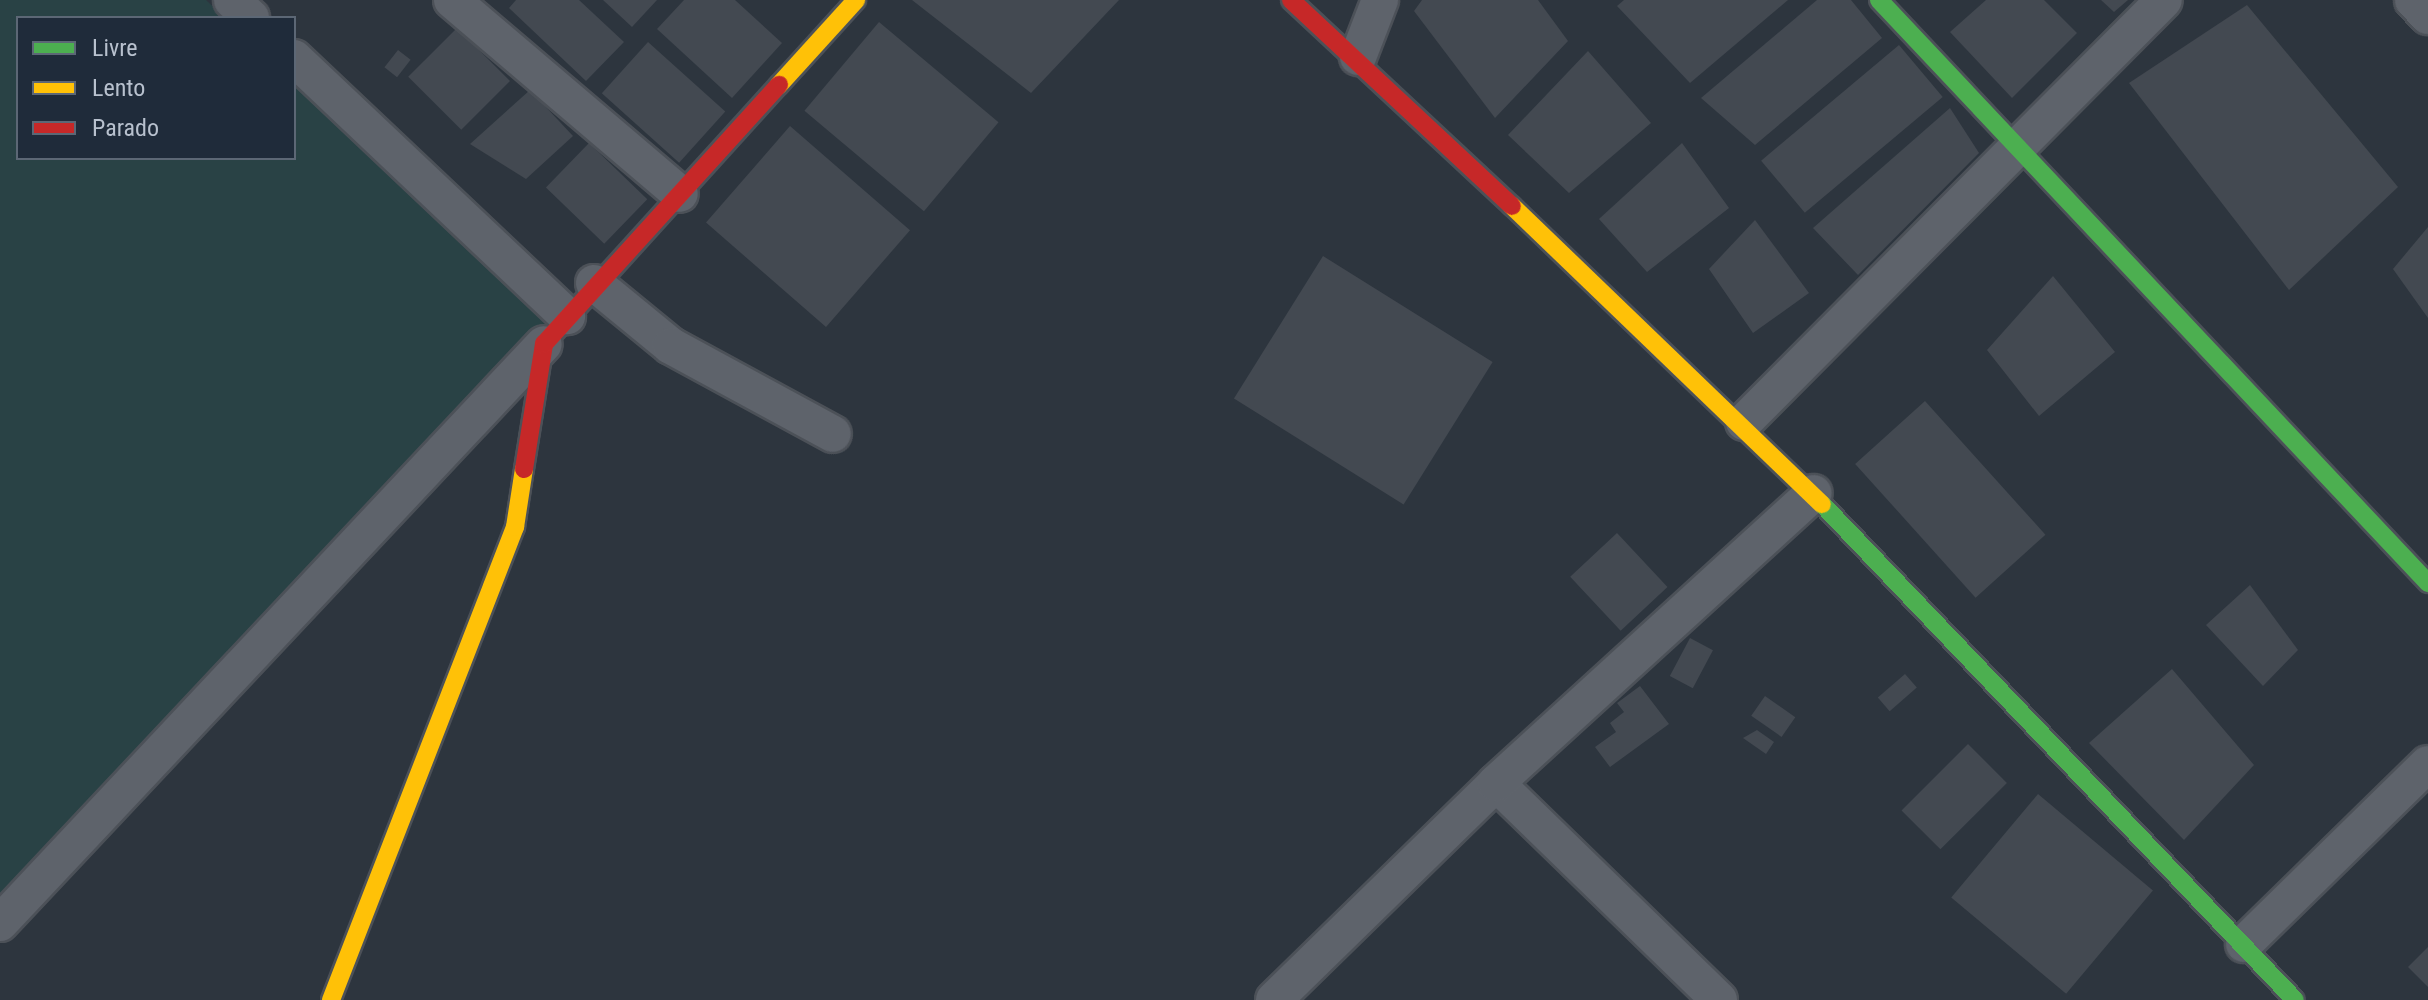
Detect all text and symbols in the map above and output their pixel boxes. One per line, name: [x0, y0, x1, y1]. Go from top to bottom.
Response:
legend: [16, 16, 296, 160]
text: Livre: [92, 34, 138, 62]
text: Lento: [92, 74, 145, 102]
text: Parado: [92, 114, 159, 142]

